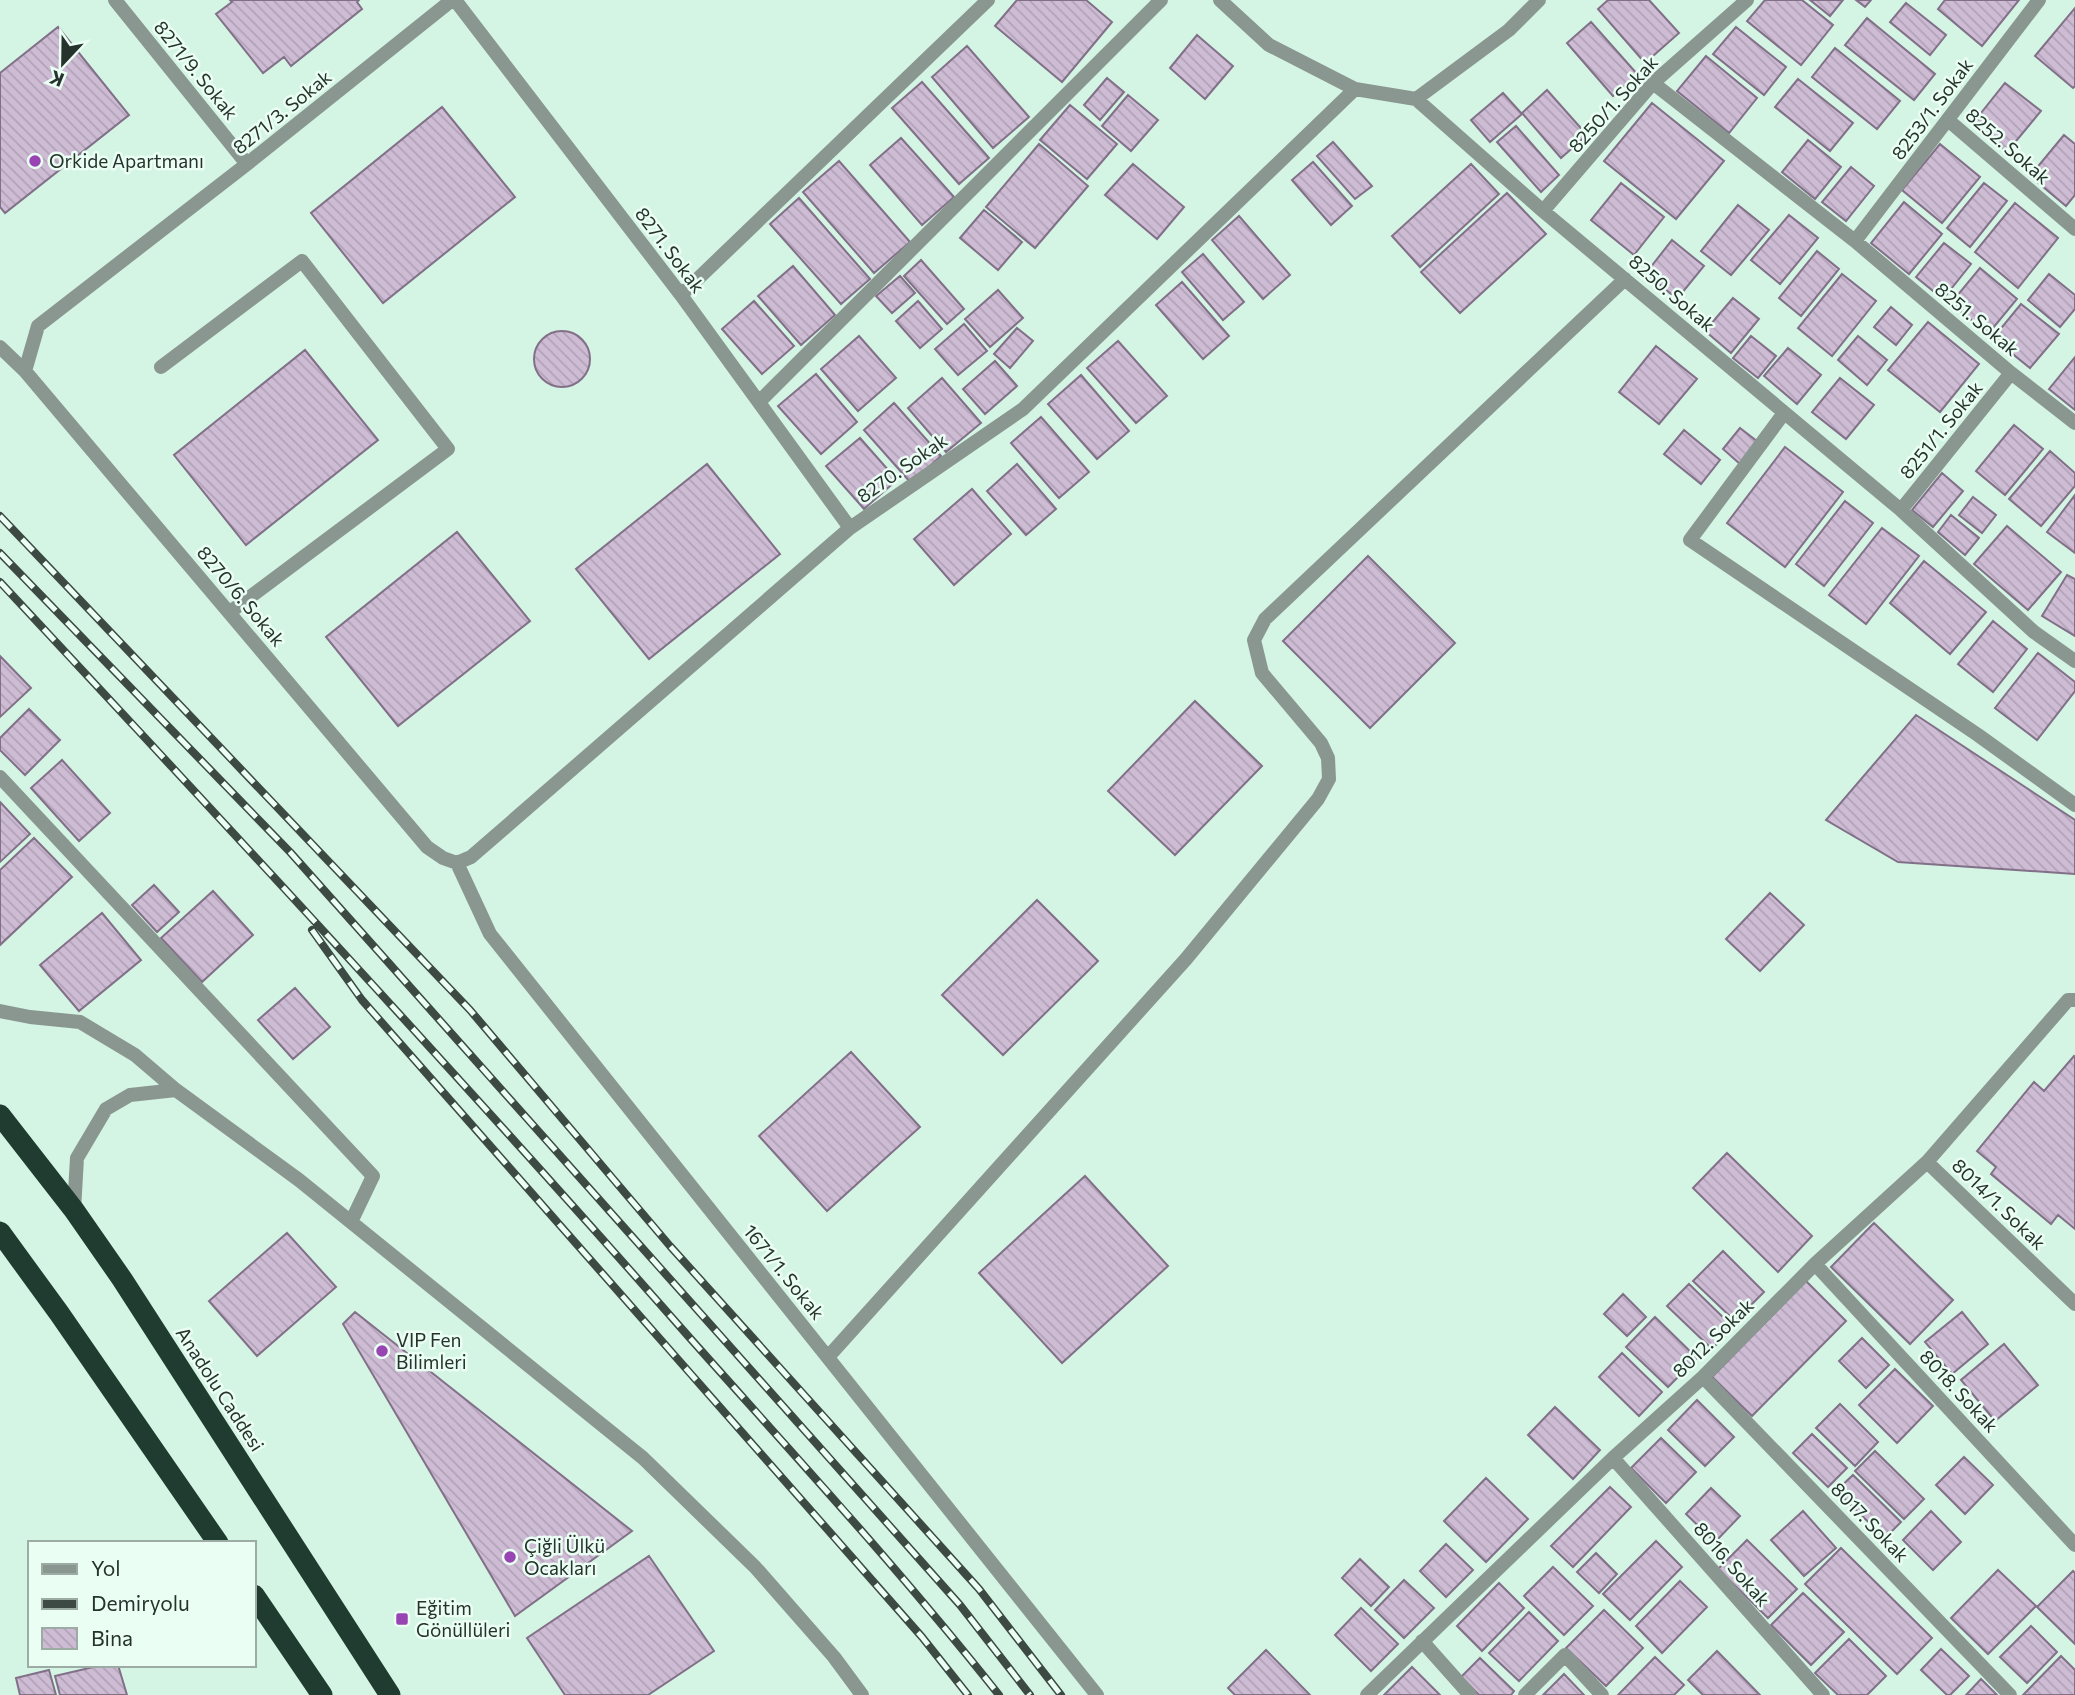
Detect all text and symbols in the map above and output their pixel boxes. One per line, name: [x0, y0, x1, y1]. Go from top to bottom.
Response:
street label: 8271/9. Sokak: [150, 16, 243, 124]
north arrow: [28, 28, 98, 98]
street label: 8250/1. Sokak: [1563, 50, 1662, 157]
street label: 8253/1. Sokak: [1886, 53, 1977, 164]
street label: 8271/3. Sokak: [228, 65, 336, 158]
text: K: [46, 66, 67, 92]
street label: 8252. Sokak: [1961, 103, 2055, 189]
place label: Orkide Apartmanı: [49, 149, 204, 172]
marker: Orkide Apartmanı: [27, 153, 43, 169]
street label: 8271. Sokak: [631, 202, 710, 297]
street label: 8250. Sokak: [1625, 249, 1720, 336]
street label: 8251. Sokak: [1931, 277, 2024, 360]
street label: 8251/1. Sokak: [1894, 376, 1987, 483]
street label: 8270. Sokak: [852, 428, 951, 507]
street label: 8270/6. Sokak: [193, 541, 290, 651]
street label: 8014/1. Sokak: [1948, 1153, 2051, 1254]
street label: 1671/1. Sokak: [739, 1220, 830, 1324]
street label: 8012. Sokak: [1667, 1293, 1758, 1382]
street label: Anadolu Caddesi: [172, 1322, 269, 1455]
place label: VIP Fen Bilimleri: [396, 1328, 467, 1373]
marker: VIP Fen Bilimleri: [374, 1343, 390, 1359]
street label: 8018. Sokak: [1915, 1345, 2003, 1437]
street label: 8017. Sokak: [1827, 1477, 1914, 1566]
street label: 8016. Sokak: [1689, 1517, 1775, 1611]
place label: Çiğli Ülkü Ocakları: [524, 1534, 605, 1579]
legend: [28, 1541, 256, 1667]
marker: Çiğli Ülkü Ocakları: [502, 1549, 518, 1565]
text: Yol: [91, 1555, 121, 1580]
text: Demiryolu: [91, 1590, 190, 1615]
place label: Eğitim Gönüllüleri: [416, 1596, 510, 1641]
marker: Eğitim Gönüllüleri: [394, 1611, 410, 1627]
text: Bina: [91, 1625, 133, 1650]

